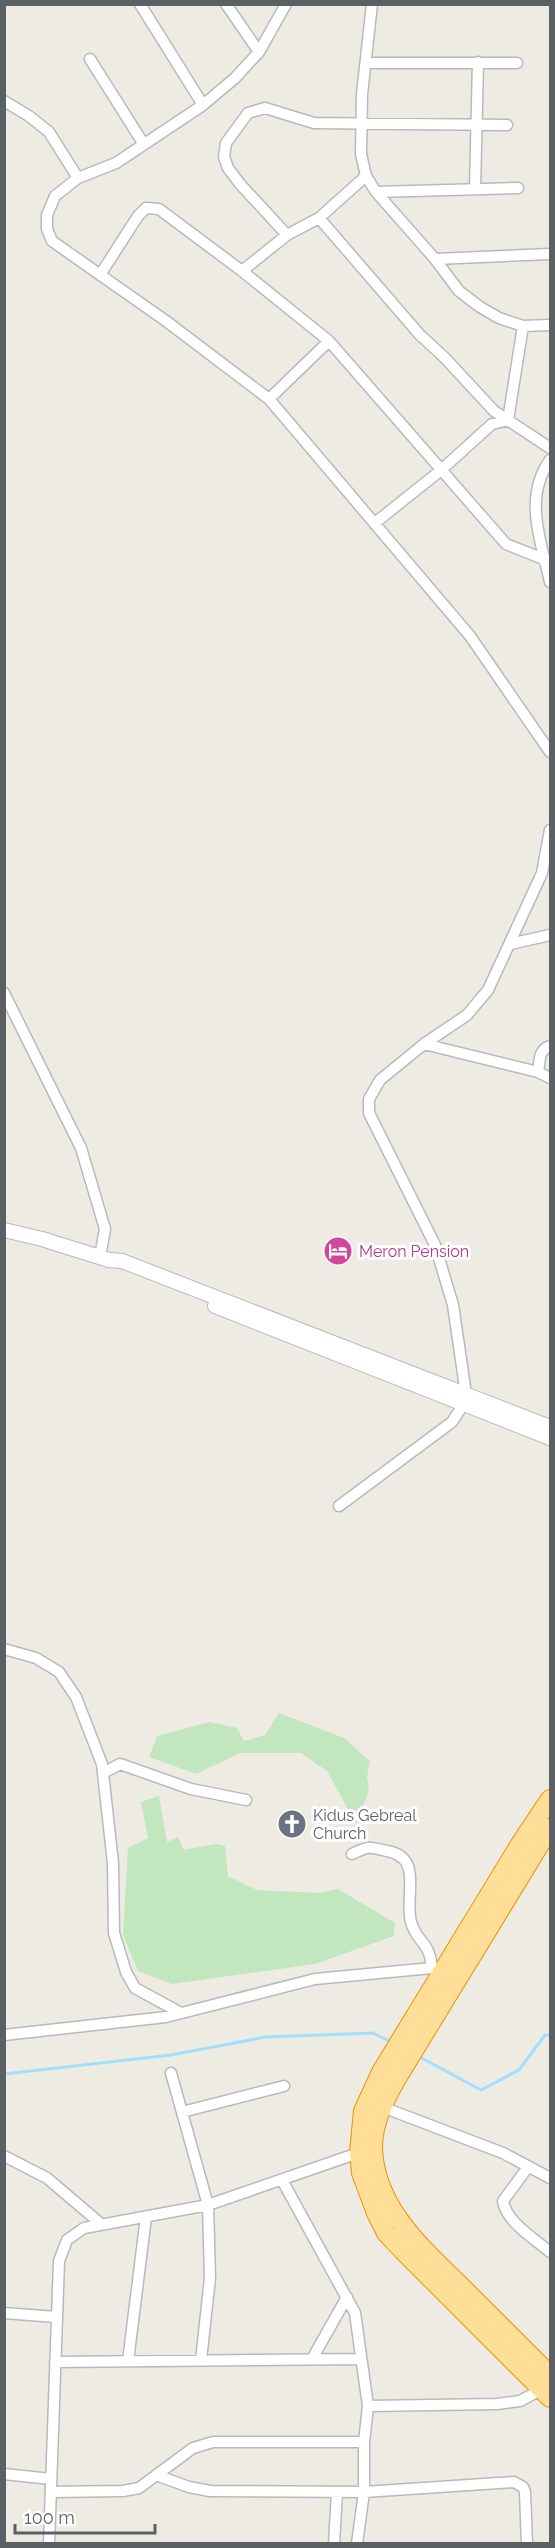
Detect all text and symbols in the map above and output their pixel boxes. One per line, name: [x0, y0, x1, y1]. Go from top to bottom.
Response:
hotel icon: Meron Pension: [322, 1235, 354, 1267]
place label: Meron Pension: [359, 1242, 469, 1261]
place label: Kidus Gebreal Church: [313, 1806, 417, 1843]
church icon: Kidus Gebreal Church: [276, 1808, 308, 1840]
scale bar: [15, 2497, 154, 2535]
text: 100 m: [24, 2507, 75, 2528]

